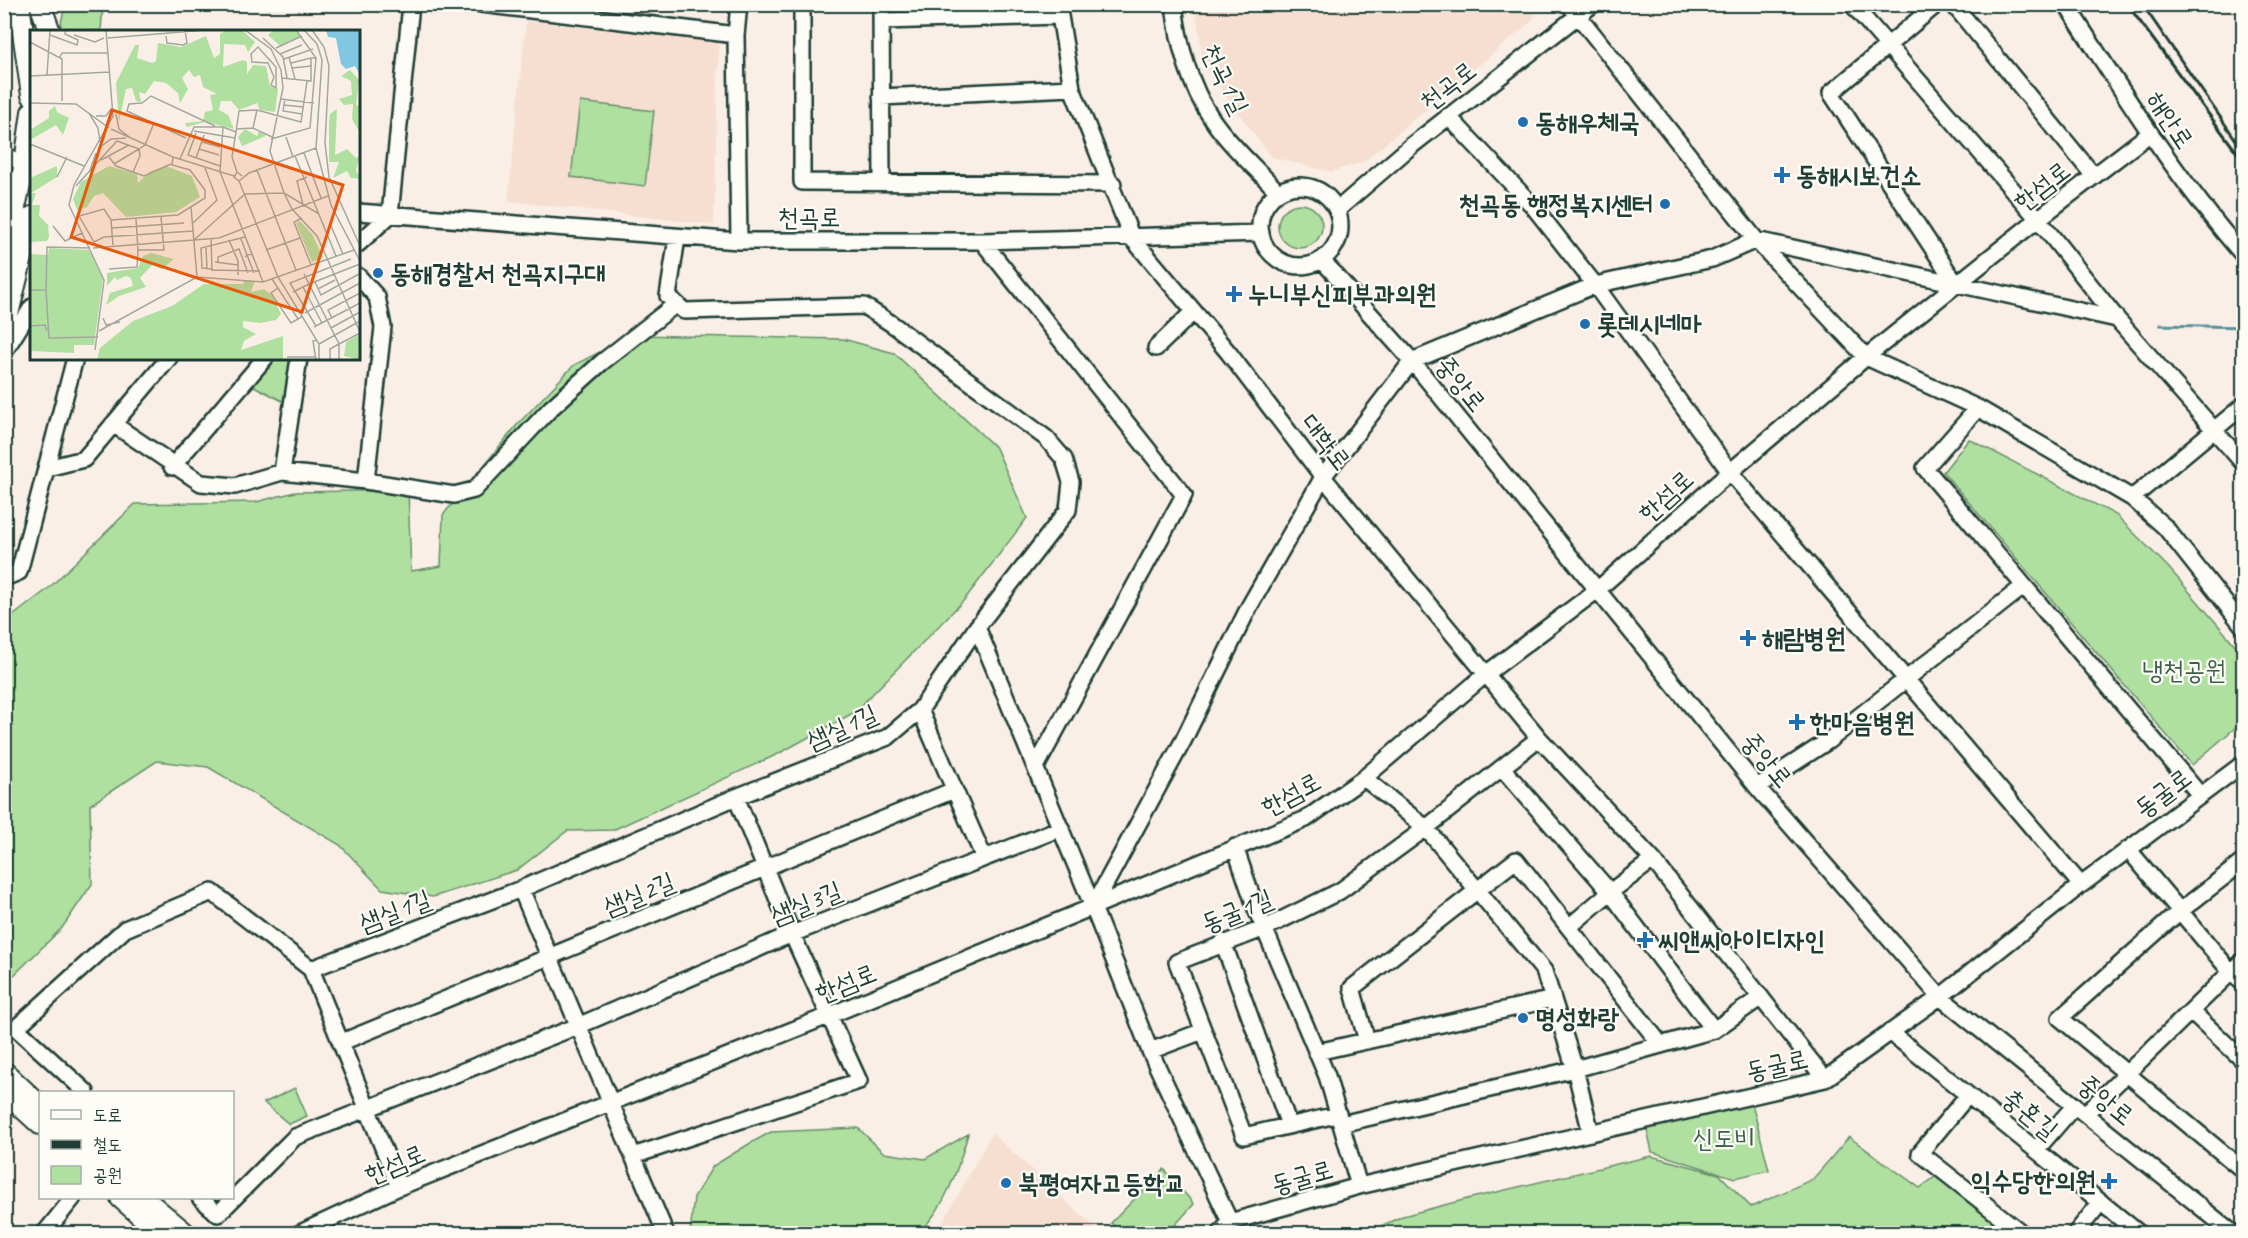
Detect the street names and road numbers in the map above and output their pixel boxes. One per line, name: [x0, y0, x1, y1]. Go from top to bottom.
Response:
street label: 천곡1길: [1194, 38, 1256, 120]
street label: 천곡로: [1413, 54, 1483, 118]
street label: 해안로: [2139, 85, 2201, 155]
street label: 한섬로: [2007, 154, 2077, 218]
street label: 천곡로: [778, 201, 840, 234]
street label: 중앙로: [1428, 349, 1494, 419]
street label: 대학로: [1294, 407, 1358, 477]
street label: 한섬로: [1632, 463, 1700, 529]
street label: 샘실1길: [801, 697, 883, 757]
street label: 중앙로: [1734, 725, 1800, 795]
street label: 동굴로: [2128, 761, 2198, 825]
street label: 한섬로: [1256, 765, 1326, 823]
street label: 샘실2길: [598, 865, 680, 923]
street label: 샘실3길: [765, 874, 847, 932]
street label: 샘실1길: [354, 882, 436, 940]
street label: 동굴1길: [1196, 882, 1278, 940]
street label: 한섬로: [811, 956, 881, 1010]
street label: 동굴로: [1743, 1042, 1811, 1088]
street label: 중앙로: [2071, 1067, 2141, 1133]
street label: 충혼길: [1995, 1081, 2065, 1147]
street label: 한섬로: [360, 1137, 430, 1191]
street label: 동굴로: [1267, 1152, 1337, 1202]

